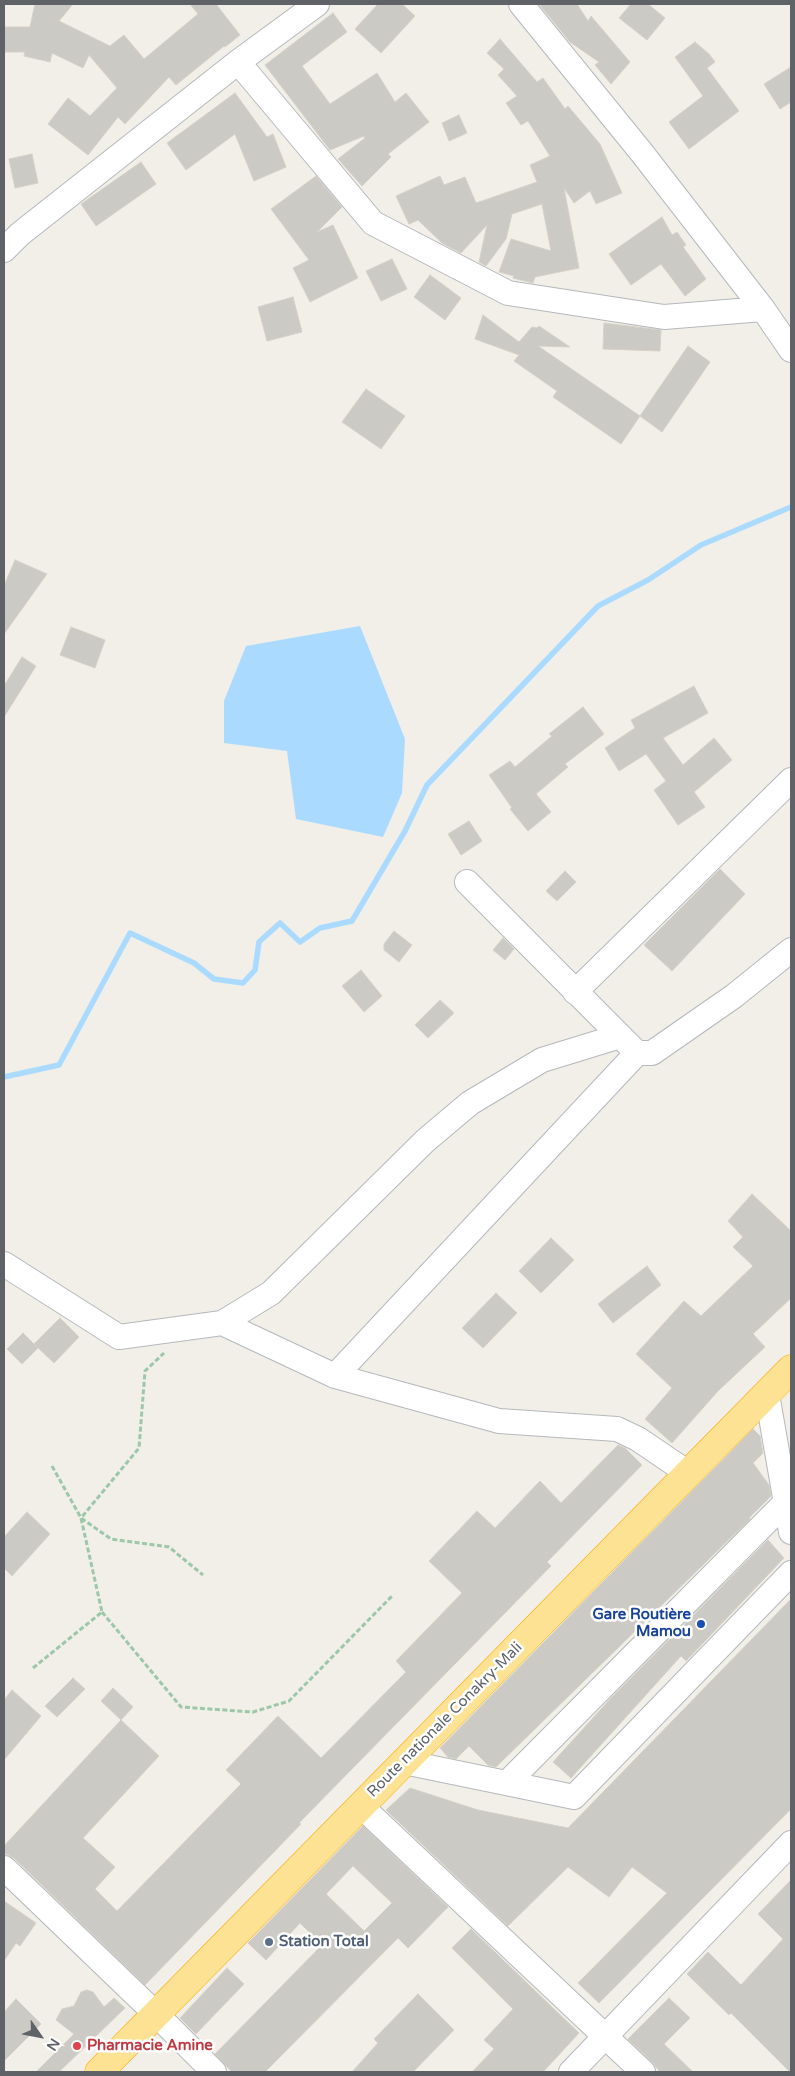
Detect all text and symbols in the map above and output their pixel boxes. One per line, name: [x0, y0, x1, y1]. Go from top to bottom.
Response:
place label: Gare Routière Mamou: [592, 1606, 691, 1641]
marker: Gare Routière Mamou: [695, 1618, 707, 1630]
street label: Route nationale Conakry-Mali: [364, 1639, 526, 1801]
place label: Station Total: [279, 1933, 369, 1951]
marker: Station Total: [263, 1936, 275, 1948]
north arrow: [15, 2011, 65, 2061]
text: N: [43, 2035, 63, 2054]
place label: Pharmacie Amine: [87, 2037, 213, 2055]
marker: Pharmacie Amine: [71, 2040, 83, 2052]

